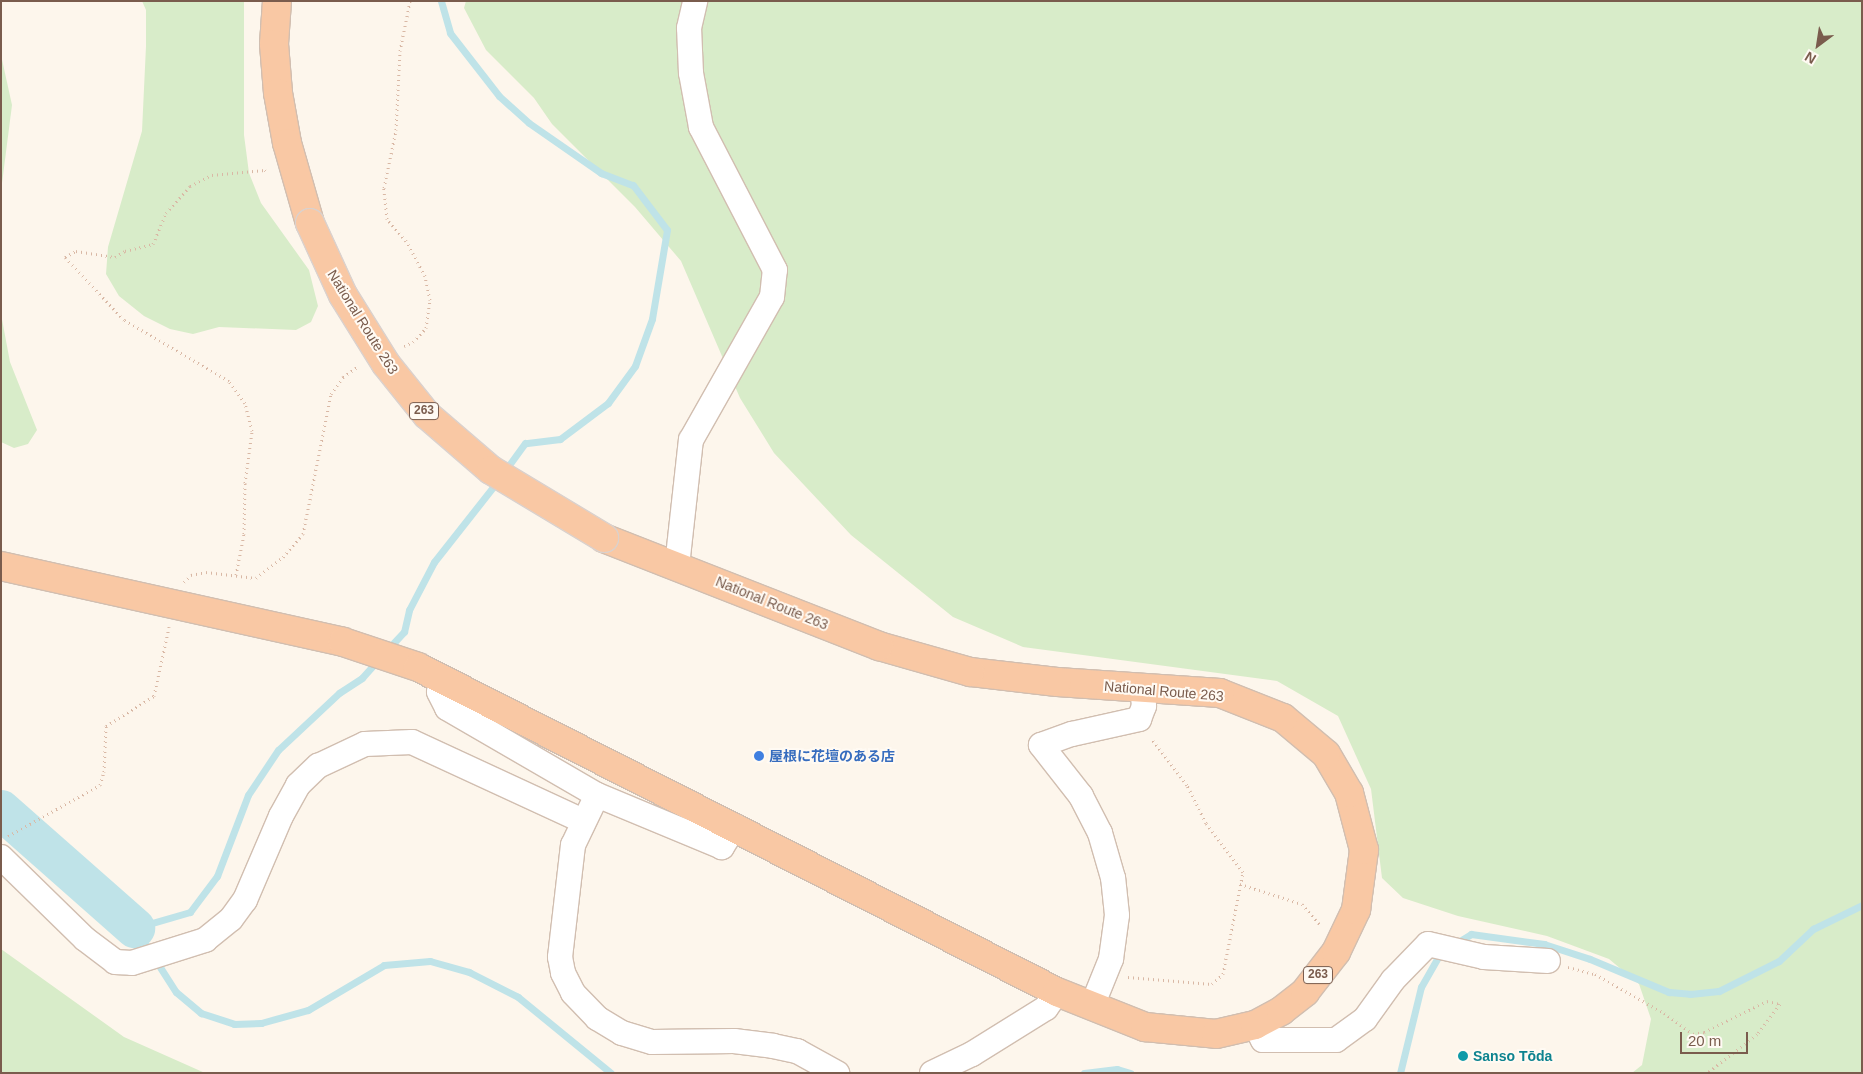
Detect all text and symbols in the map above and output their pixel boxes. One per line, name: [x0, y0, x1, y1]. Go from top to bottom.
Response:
north arrow: [1793, 20, 1843, 70]
text: N: [1802, 48, 1819, 67]
street label: National Route 263: [324, 267, 402, 377]
road number: 263: [408, 402, 440, 421]
street label: National Route 263: [713, 573, 831, 633]
street label: National Route 263: [1104, 677, 1224, 705]
place label: 屋根に花壇のある店: [769, 748, 895, 764]
marker: 屋根に花壇のある店: [753, 750, 765, 762]
road number: 263: [1302, 966, 1334, 984]
scale bar: [1683, 1022, 1750, 1054]
text: 20 m: [1688, 1032, 1721, 1049]
place label: Sanso Tōda: [1473, 1048, 1552, 1064]
marker: Sanso Tōda: [1457, 1050, 1469, 1062]

